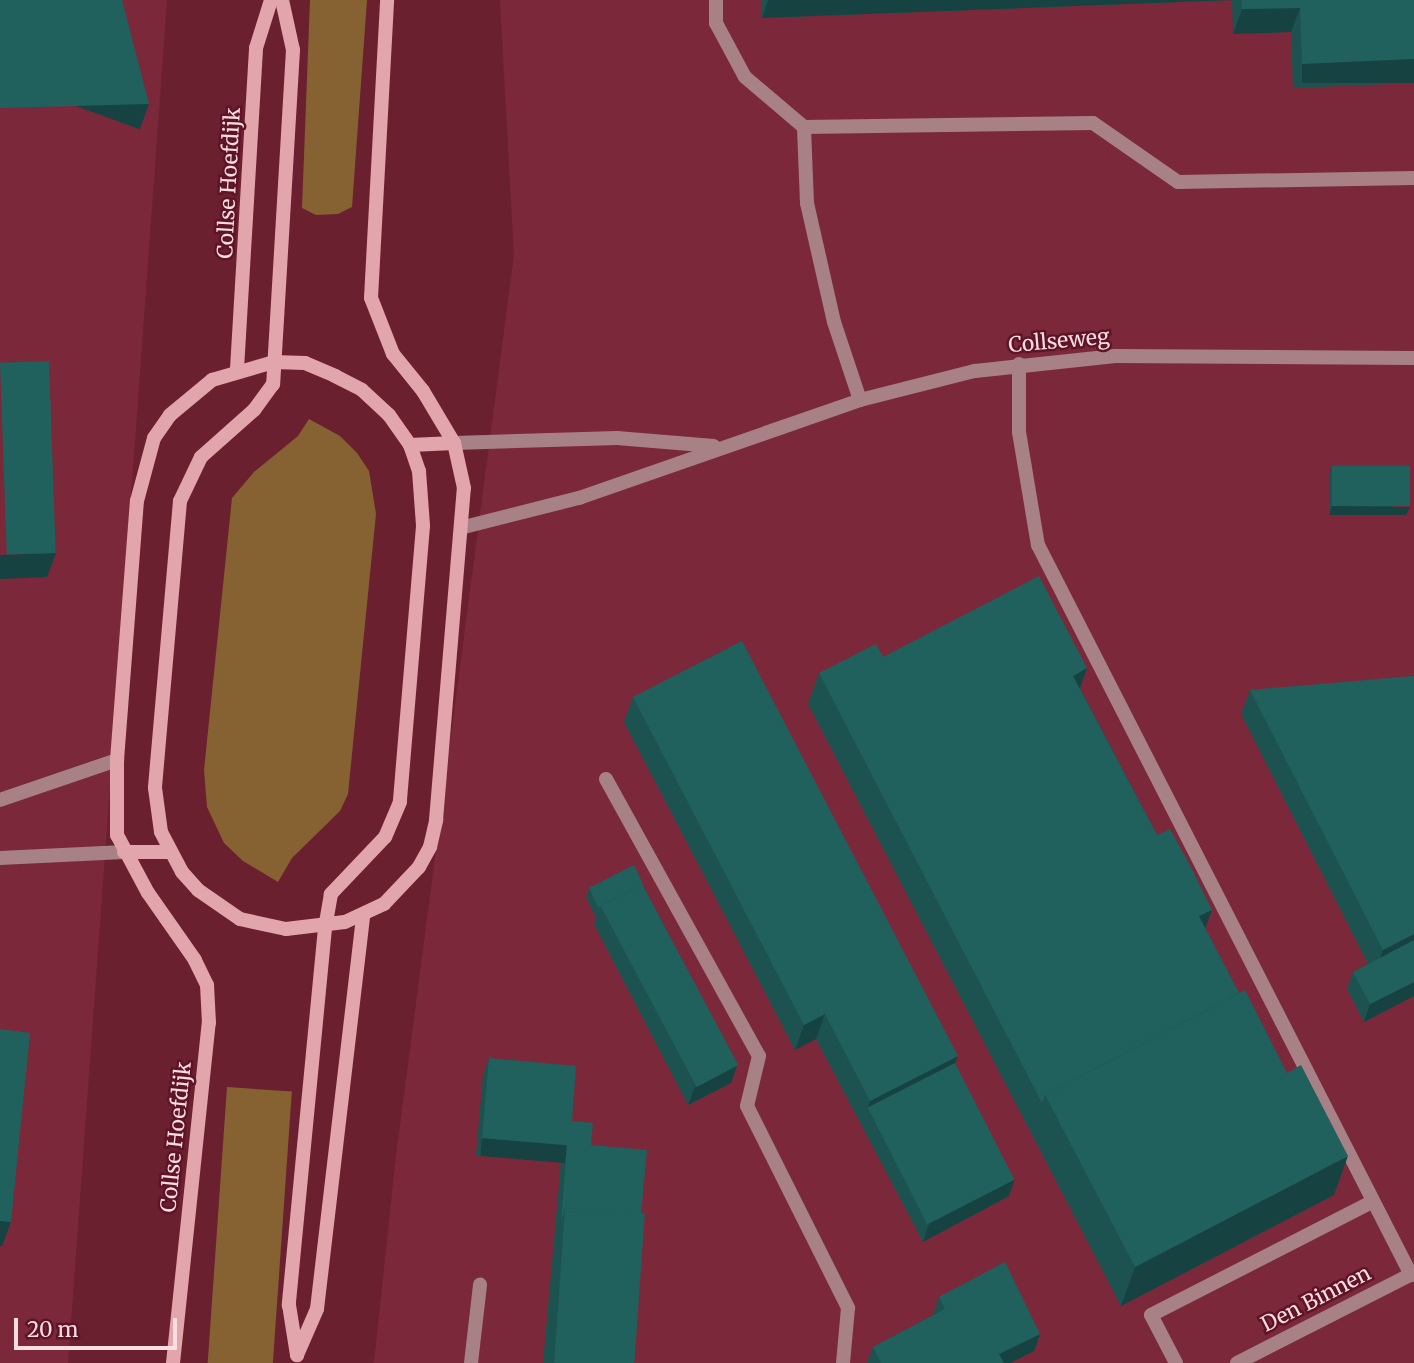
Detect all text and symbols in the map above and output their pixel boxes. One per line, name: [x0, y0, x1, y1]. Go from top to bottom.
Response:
street label: Collse Hoefdijk: [212, 107, 246, 259]
street label: Collseweg: [1007, 324, 1111, 358]
street label: Collse Hoefdijk: [156, 1060, 196, 1214]
street label: Den Binnen: [1257, 1261, 1375, 1337]
scale bar: [18, 1304, 180, 1348]
text: 20 m: [27, 1316, 78, 1343]

